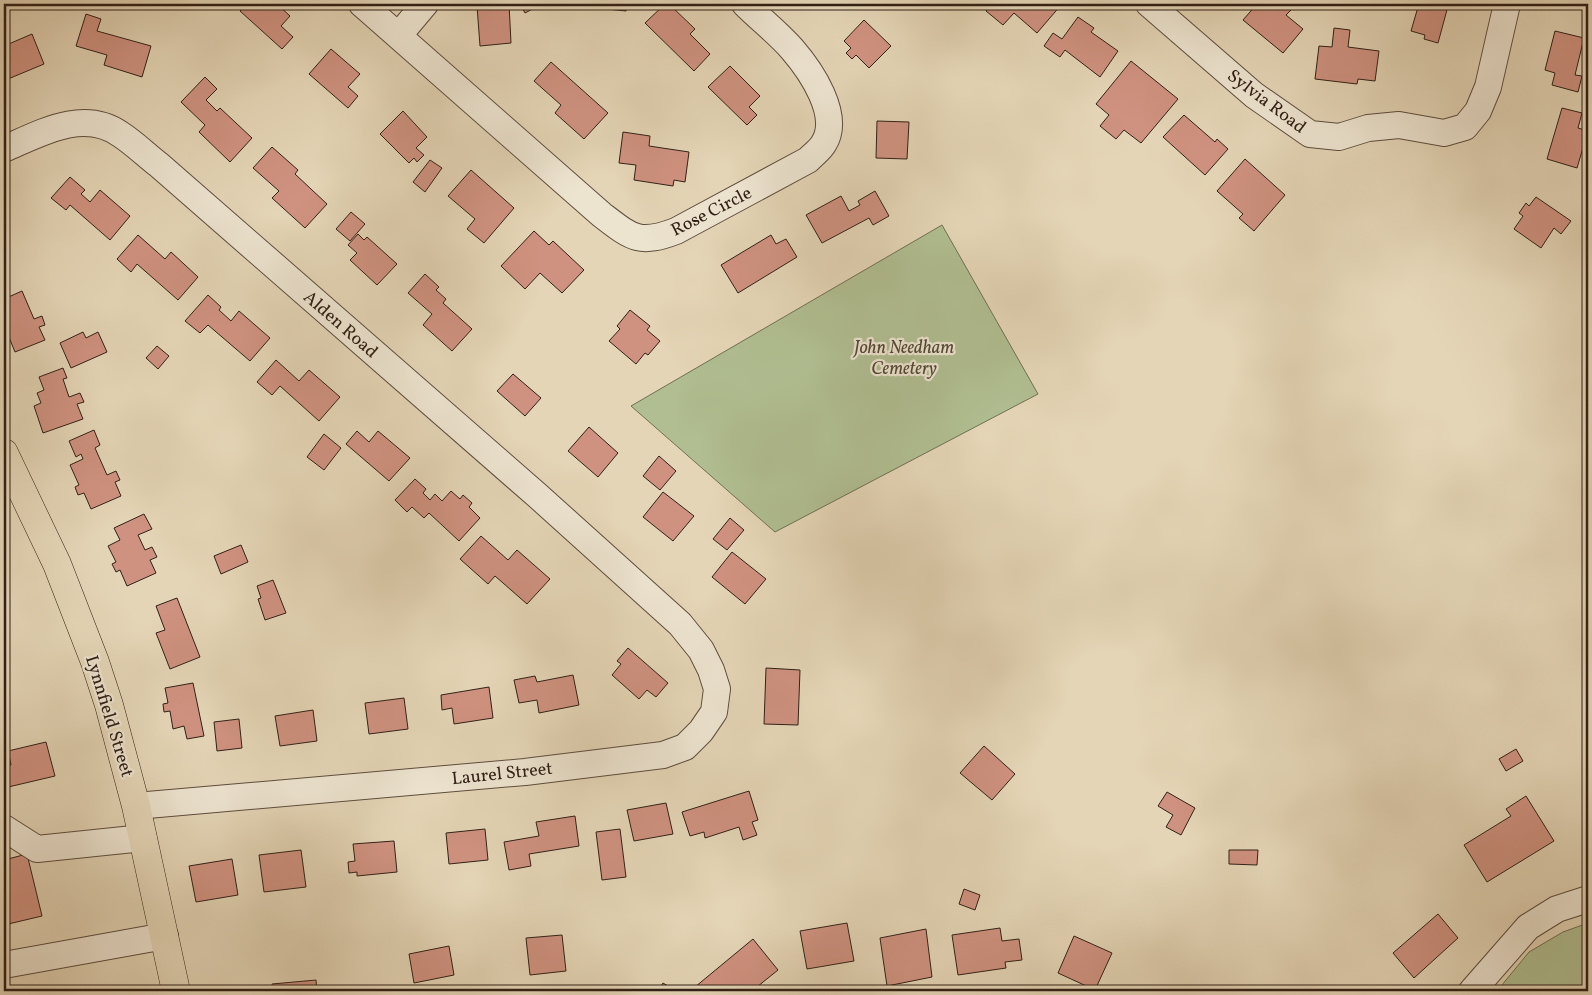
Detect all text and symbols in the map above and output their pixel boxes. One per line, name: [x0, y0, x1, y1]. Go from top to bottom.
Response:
street label: Sylvia Road: [1221, 64, 1311, 140]
street label: Rose Circle: [667, 181, 756, 243]
street label: Alden Road: [297, 286, 383, 365]
park label: John Needham Cemetery: [852, 336, 954, 382]
street label: Lynnfield Street: [78, 652, 139, 780]
street label: Laurel Street: [450, 757, 554, 792]

